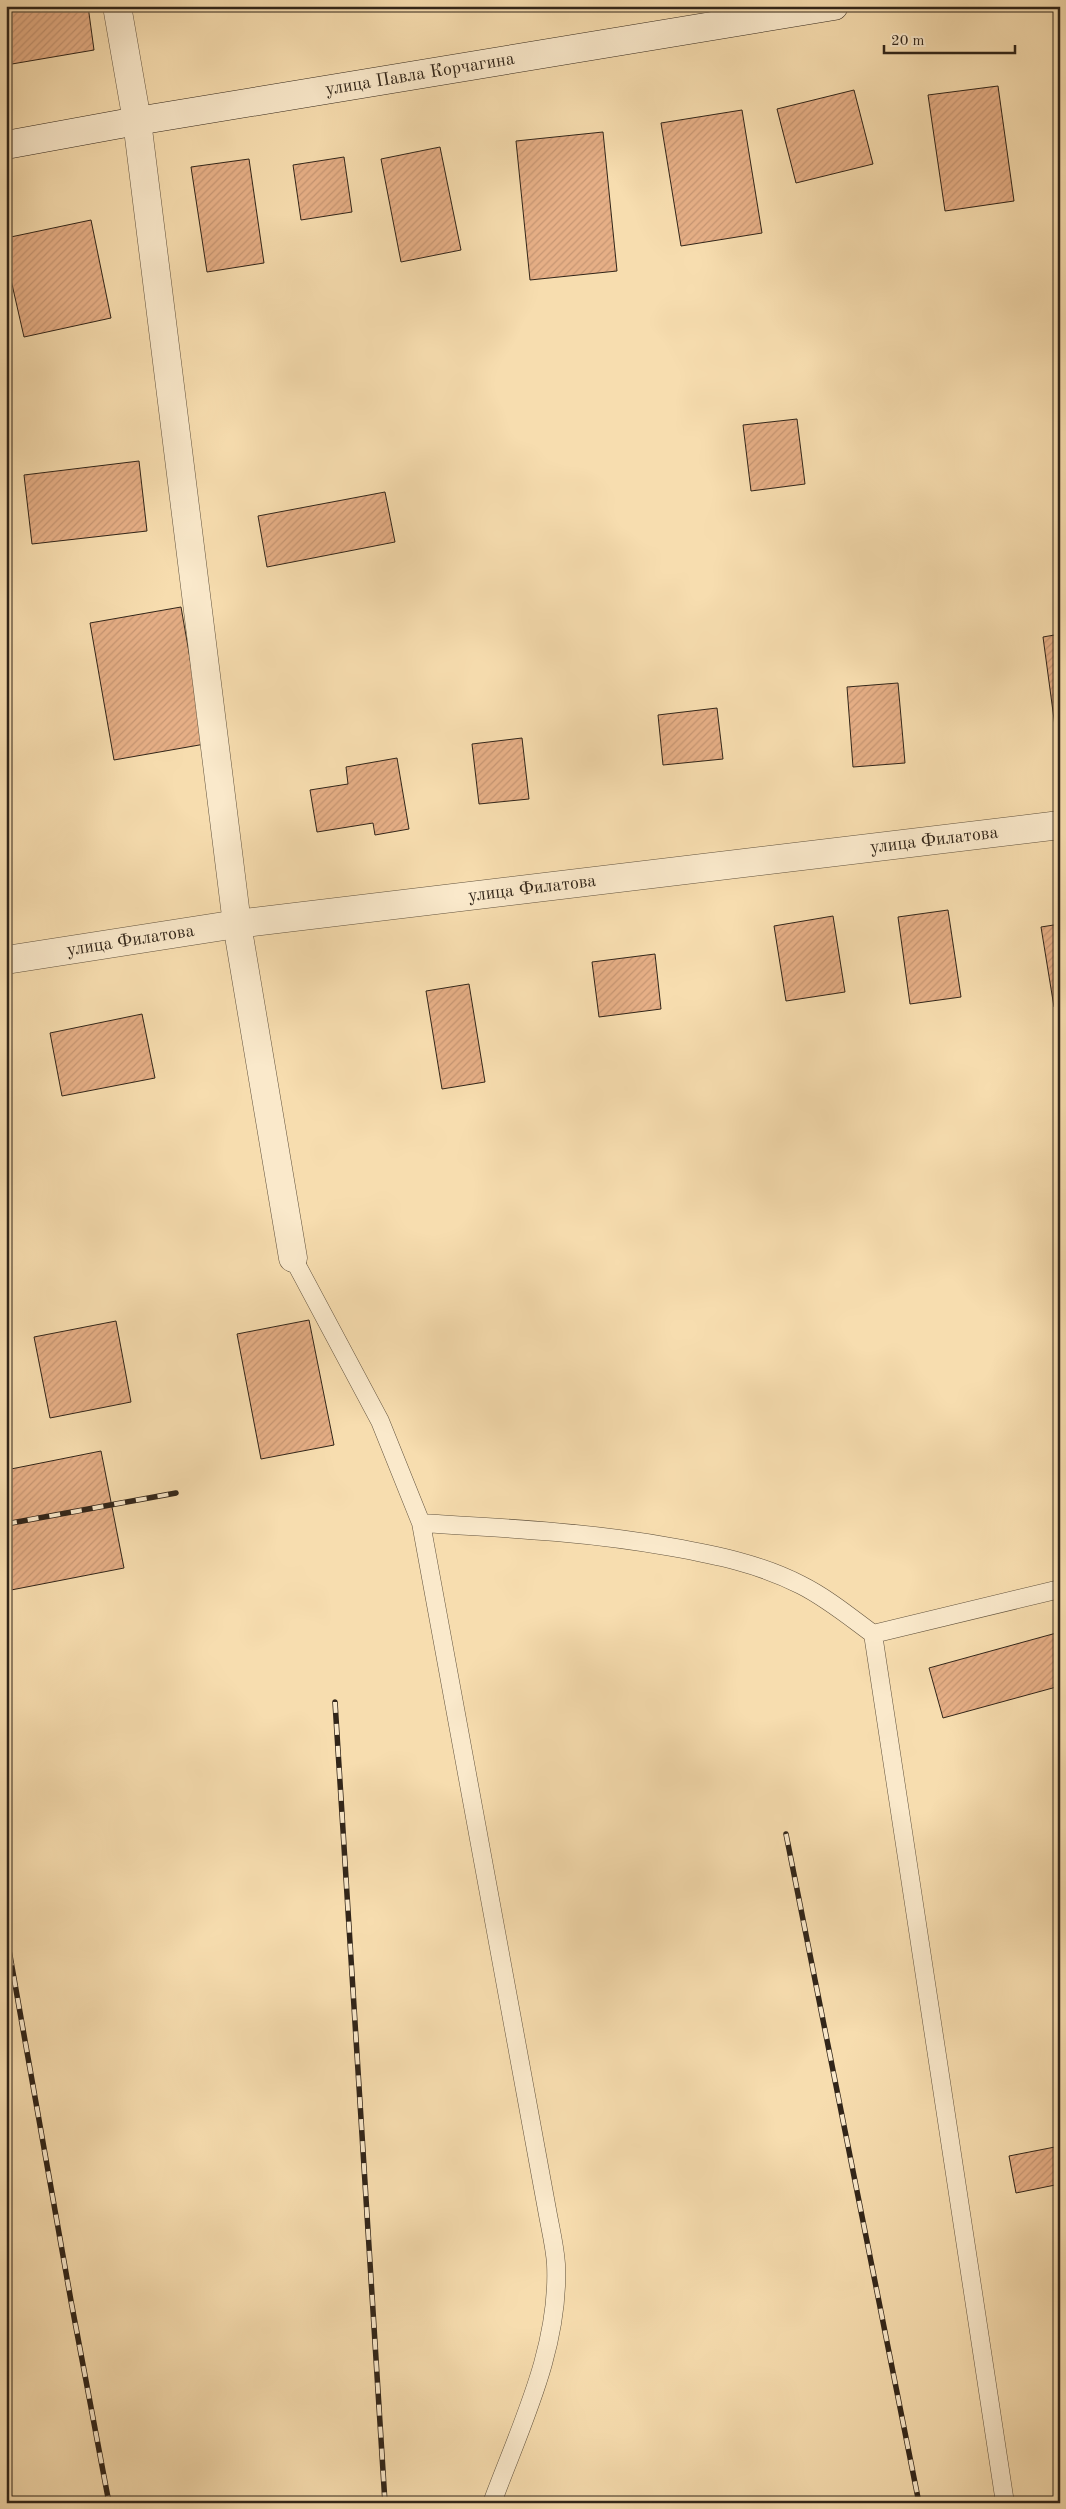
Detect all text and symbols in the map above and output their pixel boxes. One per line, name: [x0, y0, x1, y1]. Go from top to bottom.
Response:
scale bar: [884, 22, 1015, 54]
text: 20 m: [891, 34, 925, 49]
street label: улица Павла Корчагина: [324, 50, 516, 99]
street label: улица Филатова: [869, 823, 999, 857]
street label: улица Филатова: [467, 872, 597, 905]
street label: улица Филатова: [65, 922, 196, 959]

